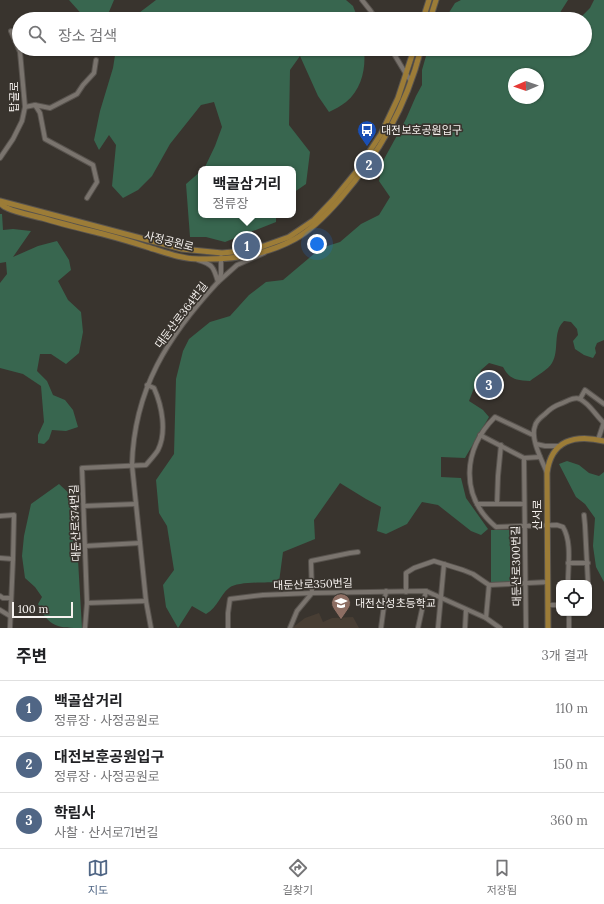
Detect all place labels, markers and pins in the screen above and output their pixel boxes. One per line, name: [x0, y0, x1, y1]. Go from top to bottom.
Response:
bus stop icon: 대전보호공원입구: [356, 119, 378, 147]
place label: 대전보호공원입구: [381, 123, 462, 137]
pin: 2: [356, 150, 382, 180]
pin: 1: [234, 231, 260, 261]
pin: 3: [476, 370, 502, 400]
school or university icon: 대전산성초등학교: [330, 592, 352, 620]
place label: 대전산성초등학교: [355, 596, 436, 610]

